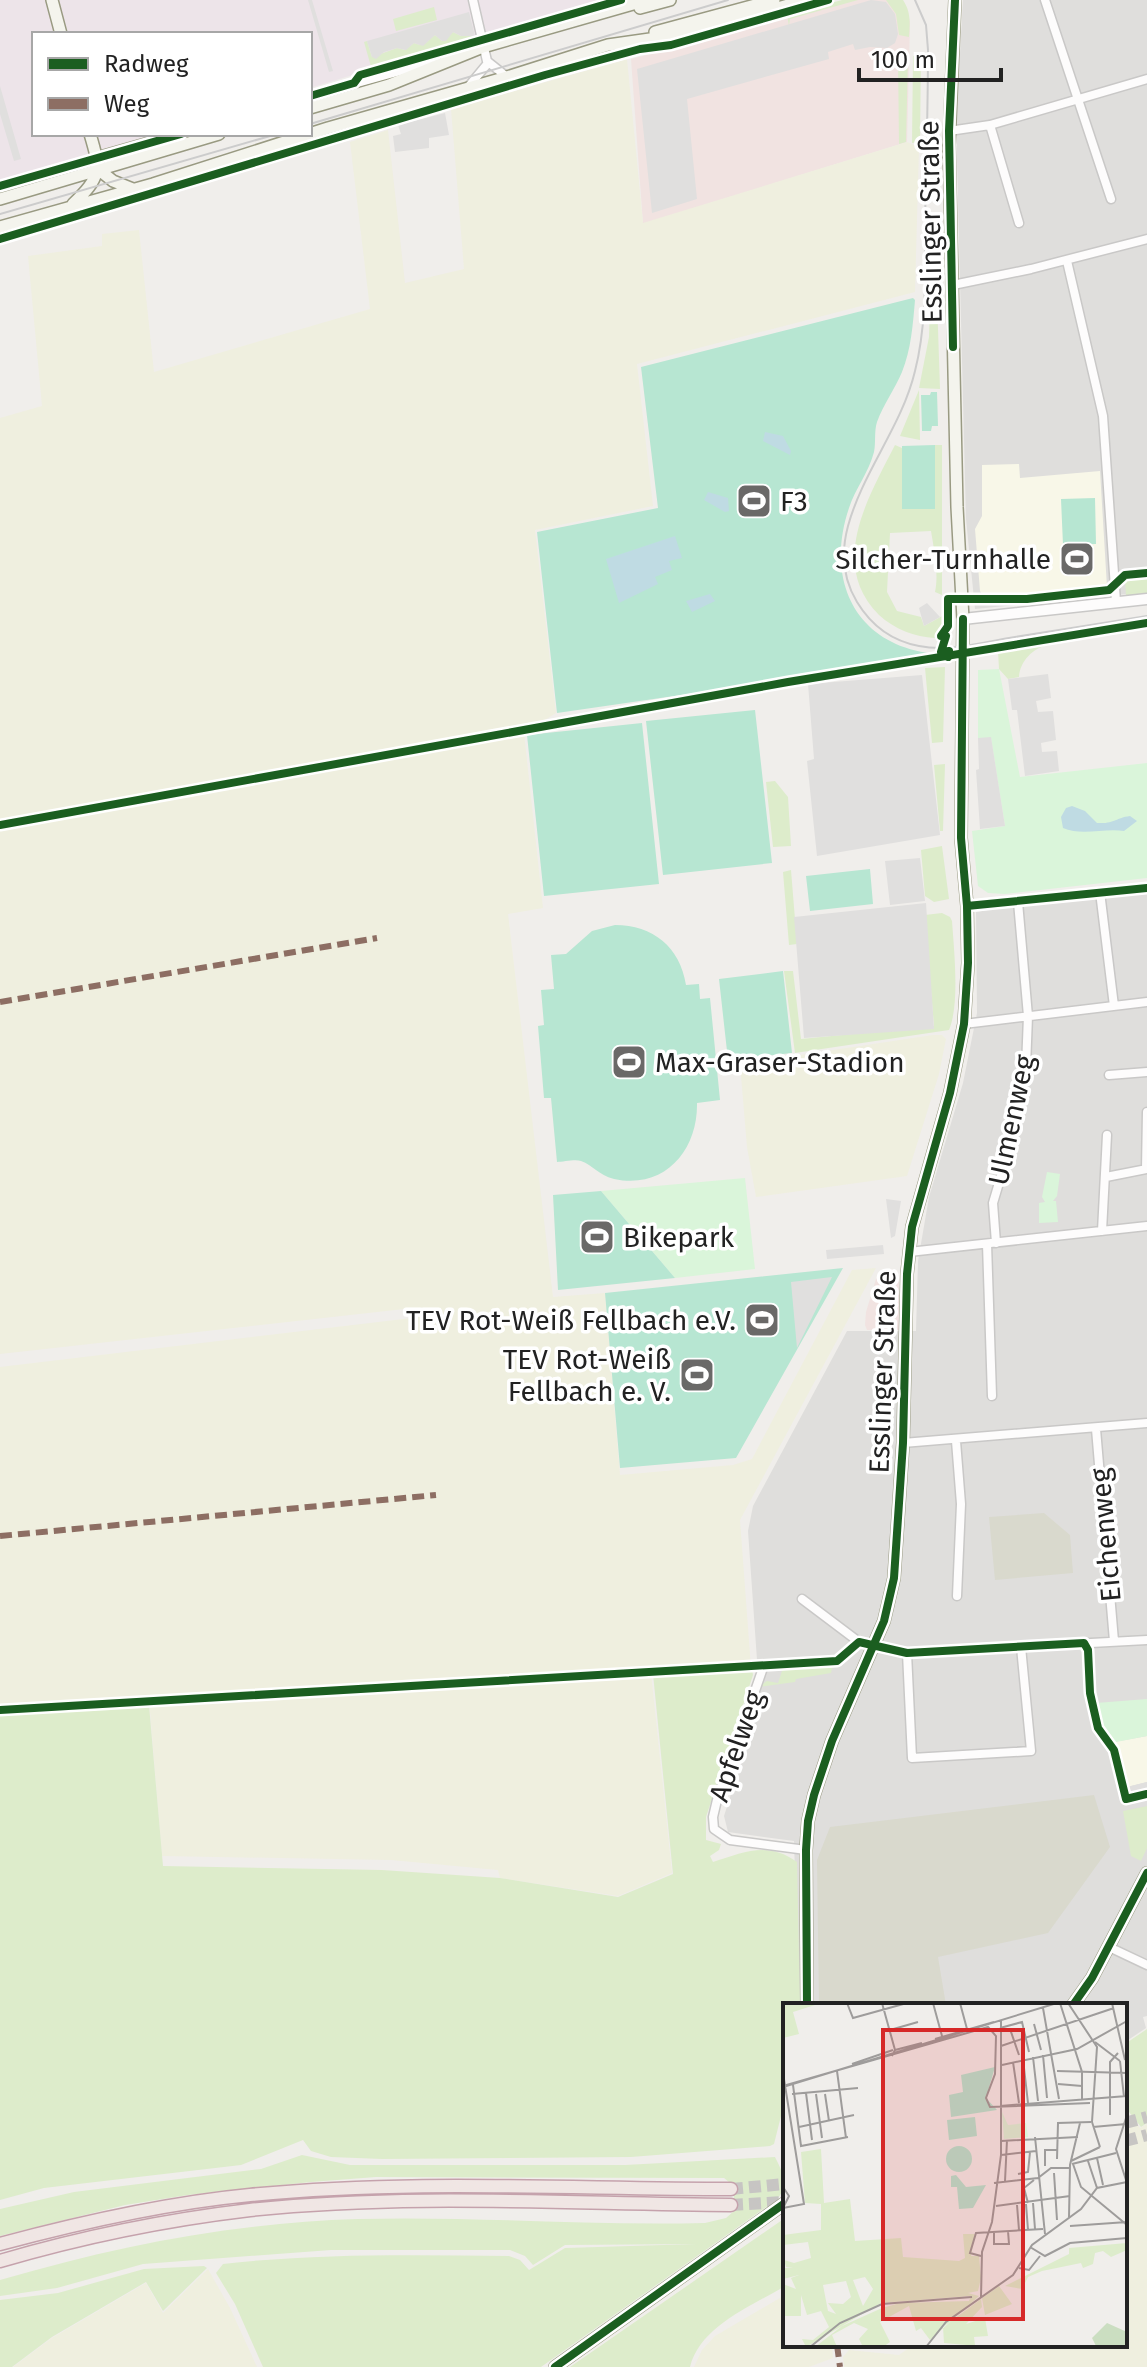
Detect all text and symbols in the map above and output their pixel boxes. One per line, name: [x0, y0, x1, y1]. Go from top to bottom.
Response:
legend: [32, 32, 312, 136]
scale bar: [859, 32, 1001, 82]
text: 100 m: [871, 46, 935, 74]
text: Radweg: [104, 50, 189, 78]
text: Weg: [104, 90, 150, 118]
street label: Esslinger Straße: [912, 120, 949, 324]
sports icon: F3: [735, 482, 773, 520]
place label: F3: [780, 485, 808, 518]
sports icon: Silcher-Turnhalle: [1058, 540, 1096, 578]
place label: Silcher-Turnhalle: [835, 543, 1051, 576]
sports icon: Max-Graser-Stadion: [610, 1043, 648, 1081]
place label: Max-Graser-Stadion: [655, 1046, 905, 1079]
street label: Ulmenweg: [982, 1052, 1041, 1188]
sports icon: Bikepark: [578, 1218, 616, 1256]
place label: Bikepark: [623, 1221, 735, 1254]
street label: Esslinger Straße: [862, 1270, 903, 1474]
sports icon: TEV Rot-Weiß Fellbach e.V.: [743, 1301, 781, 1339]
place label: TEV Rot-Weiß Fellbach e.V.: [406, 1304, 736, 1337]
place label: TEV Rot-Weiß Fellbach e. V.: [503, 1343, 671, 1408]
sports icon: TEV Rot-Weiß Fellbach e. V.: [678, 1356, 716, 1394]
street label: Eichenweg: [1083, 1466, 1128, 1603]
street label: Apfelweg: [702, 1686, 771, 1806]
inset map: [783, 2003, 1127, 2347]

